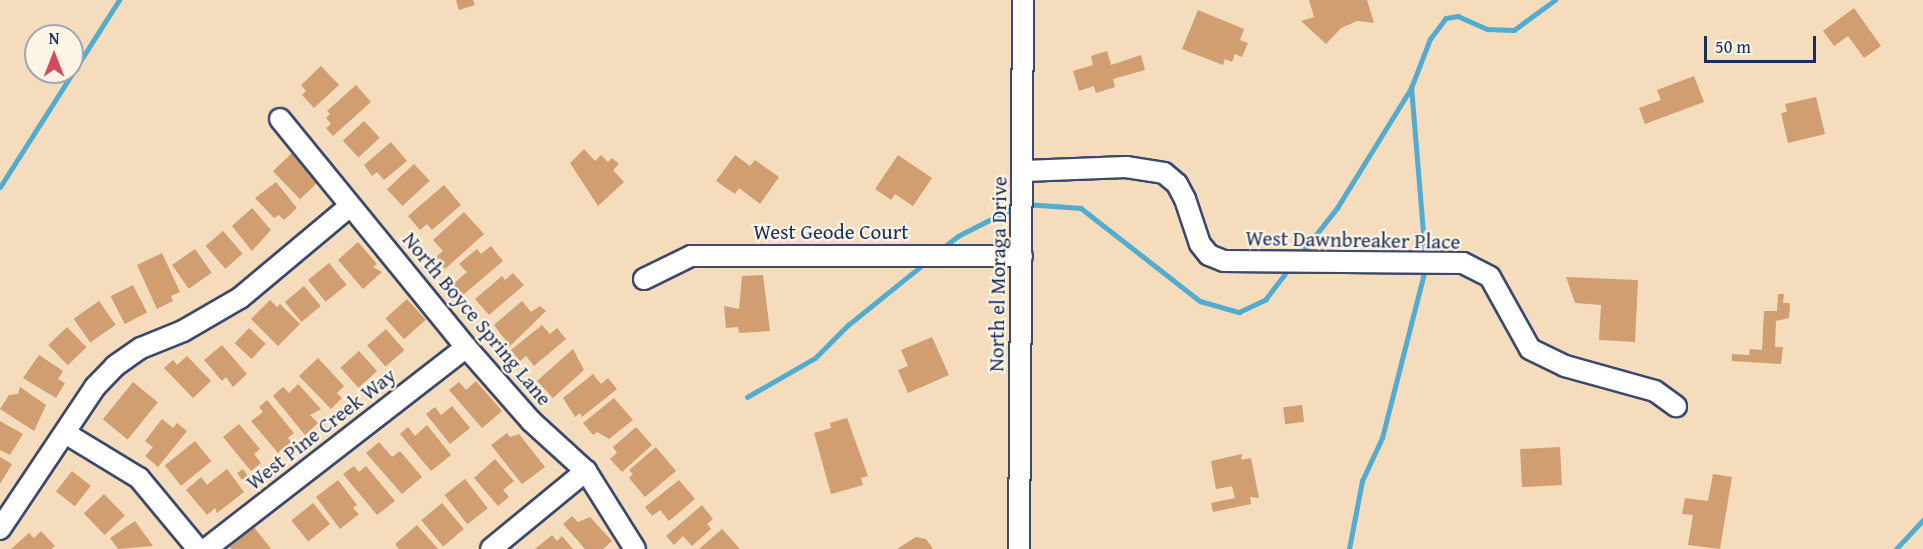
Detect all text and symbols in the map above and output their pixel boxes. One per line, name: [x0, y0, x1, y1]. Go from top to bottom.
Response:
north arrow: [24, 24, 84, 84]
scale bar: [1707, 24, 1820, 62]
text: N: [49, 26, 59, 50]
text: 50 m: [1715, 33, 1751, 60]
street label: North el Moraga Drive: [984, 176, 1012, 372]
street label: West Geode Court: [753, 219, 909, 245]
street label: West Dawnbreaker Place: [1245, 226, 1461, 254]
street label: North Boyce Spring Lane: [397, 227, 557, 411]
street label: West Pine Creek Way: [241, 363, 401, 495]

